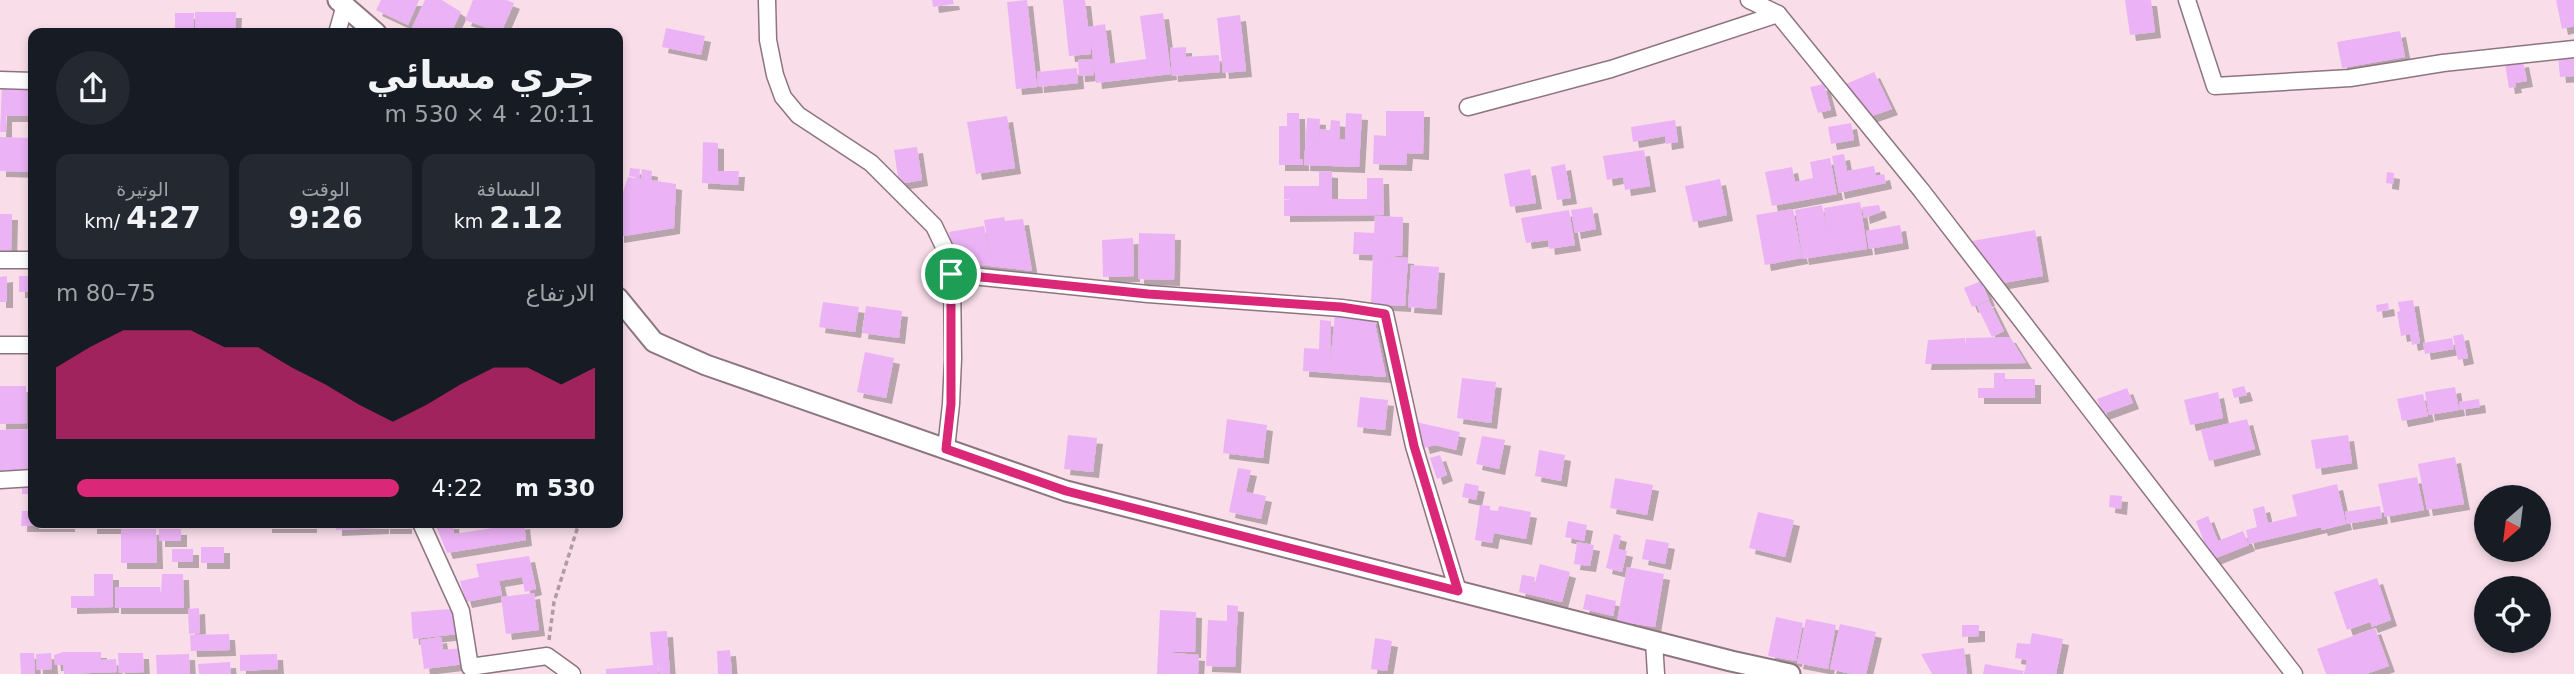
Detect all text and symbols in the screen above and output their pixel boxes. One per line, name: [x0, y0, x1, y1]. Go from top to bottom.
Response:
button: share: [56, 51, 130, 125]
text: جري مسائي: [367, 53, 595, 97]
text: 20:11 · 4 × 530 m: [385, 101, 595, 127]
text: الوتيرة: [116, 178, 169, 200]
text: الوقت: [301, 178, 350, 200]
text: المسافة: [476, 178, 541, 200]
text: 4:27: [126, 200, 201, 235]
text: 9:26: [288, 200, 363, 235]
text: 2.12: [489, 200, 563, 235]
text: /km: [84, 210, 126, 232]
text: km: [454, 210, 489, 232]
pin: [921, 244, 981, 304]
icon: arrive: [932, 255, 970, 293]
text: 75–80 m: [56, 280, 156, 306]
text: الارتفاع: [526, 280, 595, 306]
text: 4:22: [431, 475, 483, 501]
text: 530 m: [515, 475, 595, 501]
north arrow: [2474, 485, 2552, 562]
map controls: [2474, 485, 2551, 653]
button: locate: [2474, 576, 2551, 653]

